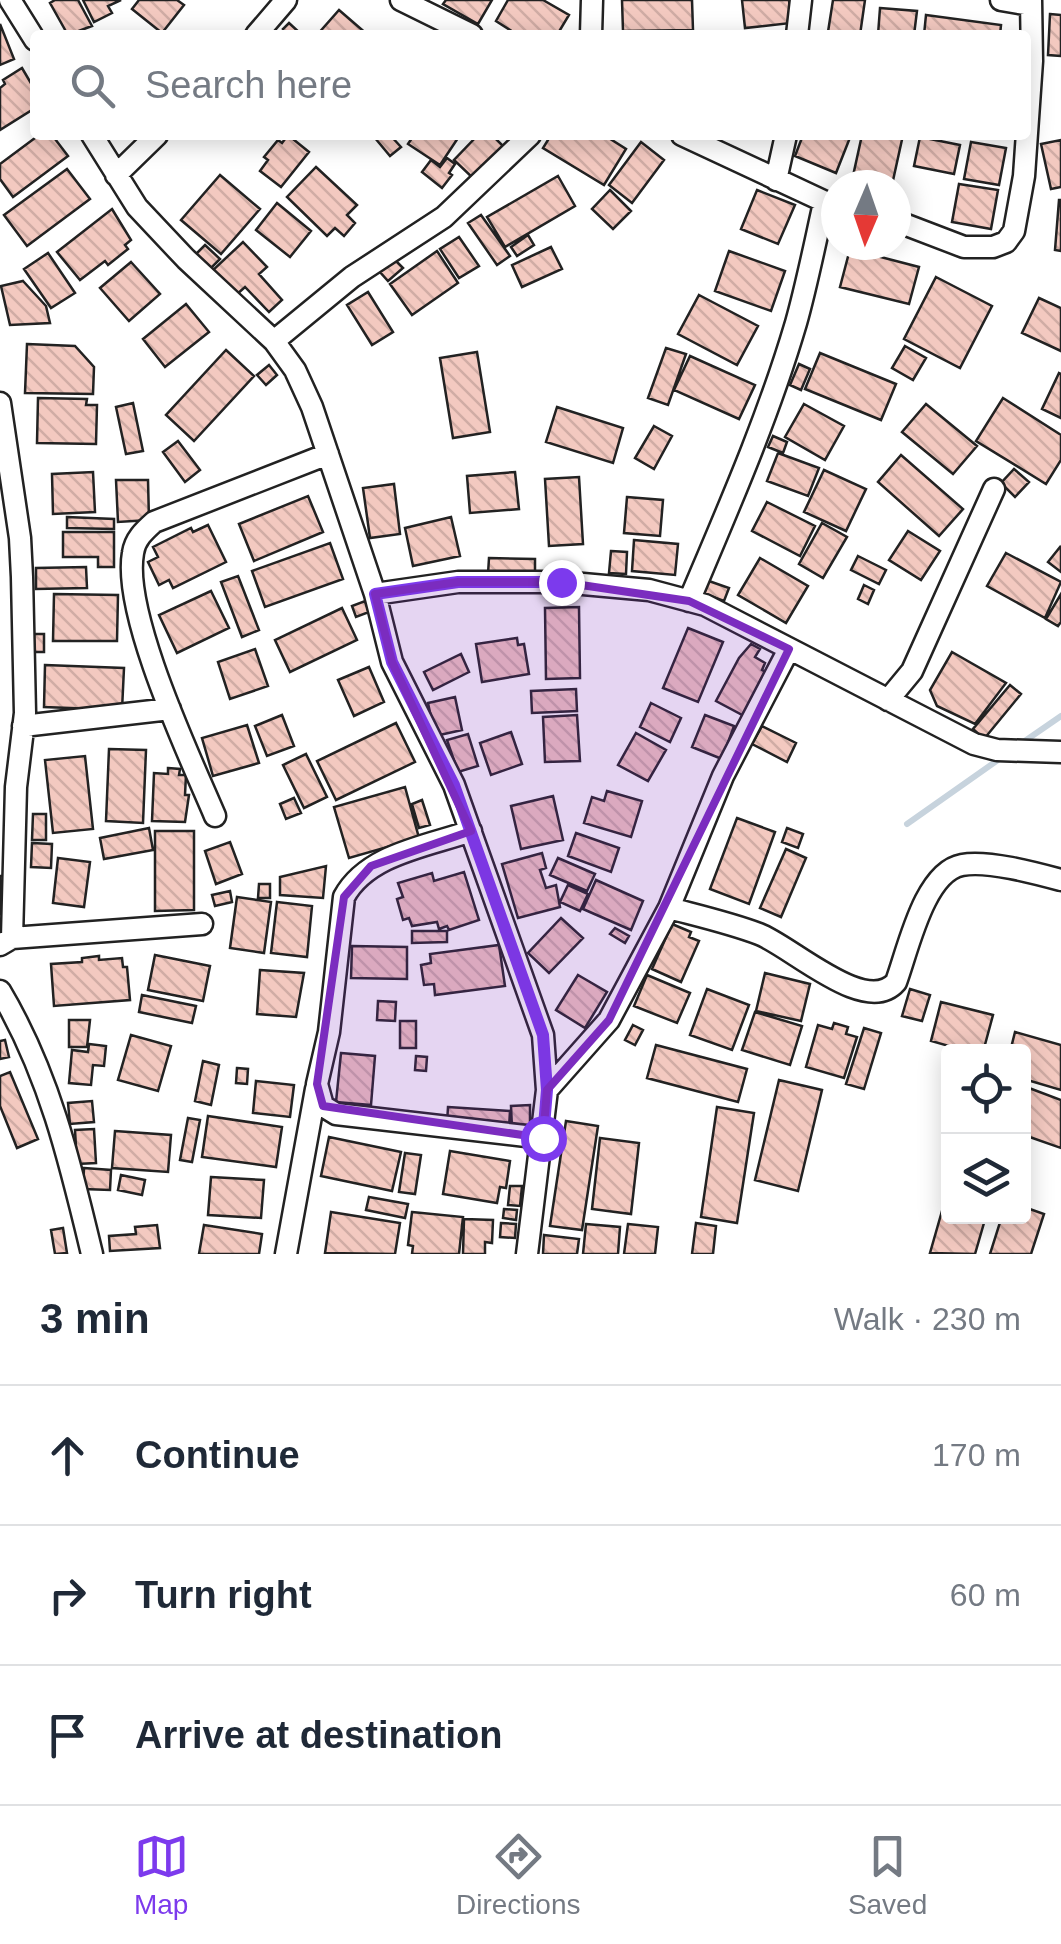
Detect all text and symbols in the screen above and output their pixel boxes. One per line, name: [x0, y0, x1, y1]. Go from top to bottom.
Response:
search box: [30, 30, 1031, 140]
icon: search: [65, 58, 120, 113]
text: Search here: [145, 64, 352, 106]
north arrow: [821, 170, 911, 260]
route end: [539, 560, 585, 606]
map controls: [941, 1044, 1031, 1224]
button: locate: [941, 1044, 1031, 1134]
route start: [521, 1116, 567, 1162]
button: layers: [941, 1134, 1031, 1224]
text: 3 min: [40, 1295, 150, 1342]
text: Walk · 230 m: [834, 1301, 1021, 1337]
icon: ahead: [40, 1428, 95, 1483]
text: Continue: [135, 1434, 300, 1476]
text: 170 m: [932, 1437, 1021, 1473]
icon: right: [40, 1568, 95, 1623]
text: Turn right: [135, 1574, 312, 1616]
text: 60 m: [950, 1577, 1021, 1613]
icon: arrive: [40, 1708, 95, 1763]
text: Arrive at destination: [135, 1714, 502, 1756]
tab: Map: [134, 1829, 189, 1921]
tab: Directions: [456, 1829, 581, 1921]
tab: Saved: [848, 1829, 927, 1921]

